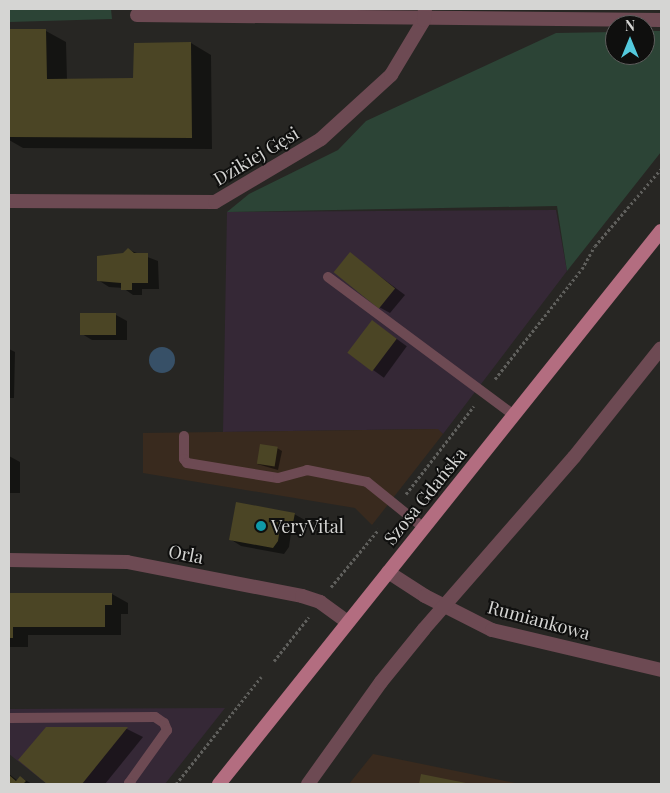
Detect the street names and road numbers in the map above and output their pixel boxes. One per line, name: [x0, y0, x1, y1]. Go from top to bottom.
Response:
street label: Dzikiej Gęsi: [210, 122, 302, 190]
street label: Szosa Gdańska: [379, 443, 471, 549]
street label: Orla: [167, 540, 205, 568]
street label: Rumiankowa: [486, 596, 592, 644]

